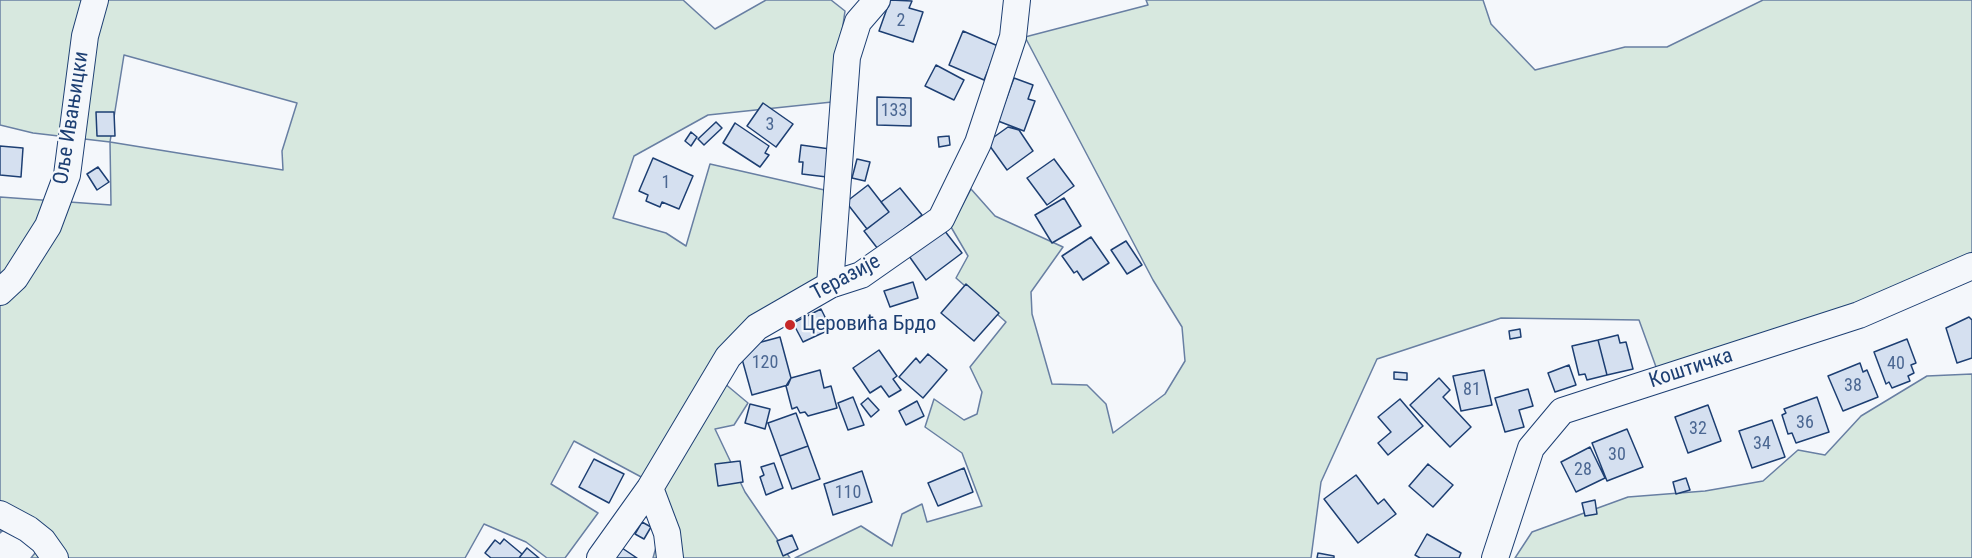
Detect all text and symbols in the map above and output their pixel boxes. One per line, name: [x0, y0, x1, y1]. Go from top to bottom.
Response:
house number: 2: [897, 10, 905, 32]
street label: Оље Ивањицки: [49, 50, 95, 186]
house number: 133: [881, 100, 907, 122]
house number: 3: [766, 114, 774, 136]
house number: 1: [662, 172, 670, 194]
street label: Теразије: [807, 249, 885, 307]
place label: Церовића Брдо: [802, 312, 936, 338]
marker: Церовића Брдо: [783, 318, 797, 332]
street label: Коштичка: [1646, 344, 1736, 394]
house number: 120: [752, 352, 778, 374]
house number: 40: [1887, 353, 1905, 375]
house number: 38: [1844, 375, 1862, 397]
house number: 81: [1463, 379, 1481, 401]
house number: 36: [1796, 412, 1814, 434]
house number: 32: [1689, 418, 1707, 440]
house number: 34: [1753, 433, 1771, 455]
house number: 30: [1608, 444, 1626, 466]
house number: 28: [1574, 459, 1592, 481]
house number: 110: [835, 482, 861, 504]

